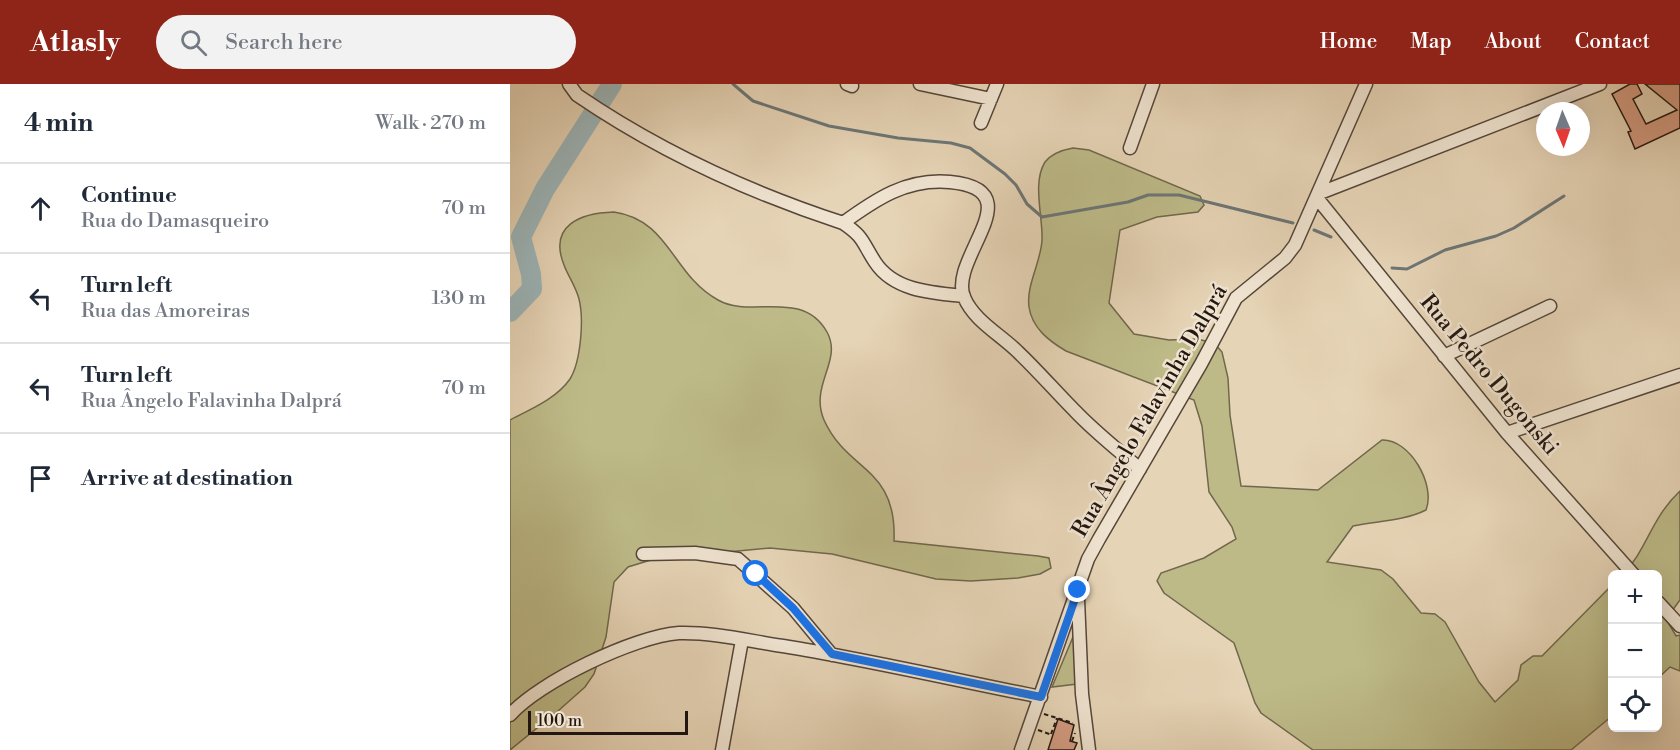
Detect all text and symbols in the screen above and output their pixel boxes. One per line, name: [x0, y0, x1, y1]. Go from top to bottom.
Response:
search box: [156, 15, 576, 69]
text: Atlasly: [30, 25, 120, 60]
icon: search: [177, 26, 210, 59]
text: Search here: [225, 29, 343, 56]
text: Home: [1320, 29, 1377, 55]
text: Map: [1410, 29, 1452, 55]
text: About: [1485, 29, 1542, 55]
text: Contact: [1575, 29, 1650, 55]
north arrow: [1536, 102, 1590, 156]
text: 4 min: [24, 107, 94, 139]
text: Walk · 270 m: [375, 111, 486, 136]
text: Continue: [81, 182, 177, 209]
icon: ahead: [24, 192, 57, 225]
text: 70 m: [442, 196, 486, 221]
text: Rua do Damasqueiro: [81, 209, 269, 234]
text: Turn left: [81, 272, 172, 299]
street label: Rua Ângelo Falavinha Dalprá: [1066, 279, 1234, 542]
icon: left: [24, 282, 57, 315]
text: 130 m: [431, 286, 486, 311]
street label: Rua Pedro Dugonski: [1414, 289, 1564, 461]
text: Rua das Amoreiras: [81, 299, 250, 324]
text: Turn left: [81, 362, 172, 389]
icon: left: [24, 372, 57, 405]
text: 70 m: [442, 376, 486, 401]
text: Rua Ângelo Falavinha Dalprá: [81, 389, 342, 414]
icon: arrive: [24, 462, 57, 495]
text: Arrive at destination: [81, 465, 293, 492]
route start: [742, 560, 768, 586]
map controls: [1608, 570, 1662, 732]
button: +: [1608, 570, 1662, 624]
route end: [1064, 576, 1090, 602]
button: −: [1608, 624, 1662, 678]
button: locate: [1608, 678, 1662, 732]
scale bar: [528, 708, 688, 736]
text: 100 m: [537, 711, 582, 731]

